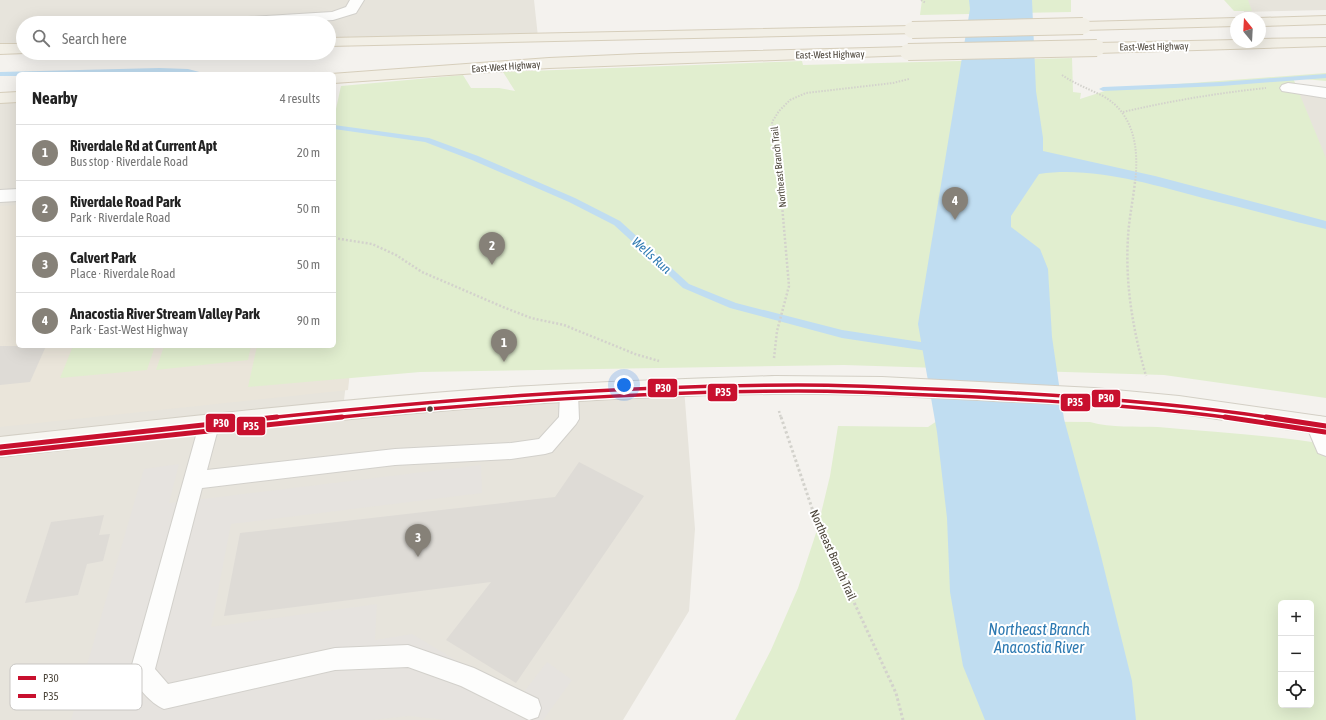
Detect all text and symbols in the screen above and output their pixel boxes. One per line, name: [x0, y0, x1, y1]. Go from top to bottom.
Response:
north arrow: [1230, 12, 1266, 48]
search box: [16, 16, 336, 60]
icon: search: [30, 27, 52, 49]
text: Search here: [62, 30, 127, 47]
street label: East-West Highway: [1119, 40, 1189, 53]
street label: East-West Highway: [795, 48, 865, 61]
street label: East-West Highway: [471, 59, 541, 74]
text: Nearby: [32, 88, 78, 108]
text: 4 results: [280, 91, 320, 106]
street label: Northeast Branch Trail: [769, 126, 788, 208]
text: Riverdale Rd at Current Apt: [70, 137, 217, 154]
text: 1: [42, 145, 48, 160]
text: 20 m: [297, 145, 320, 160]
text: Bus stop · Riverdale Road: [70, 154, 188, 169]
pin: 4: [942, 187, 968, 220]
text: Riverdale Road Park: [70, 193, 181, 210]
text: 2: [42, 201, 48, 216]
text: 50 m: [297, 201, 320, 216]
text: Park · Riverdale Road: [70, 210, 171, 225]
pin: 2: [479, 232, 505, 265]
water label: Wells Run: [629, 234, 675, 277]
text: Calvert Park: [70, 249, 136, 266]
text: 3: [42, 257, 48, 272]
text: 50 m: [297, 257, 320, 272]
text: Place · Riverdale Road: [70, 266, 175, 281]
text: Anacostia River Stream Valley Park: [70, 305, 260, 322]
text: 4: [42, 313, 48, 328]
text: 90 m: [297, 313, 320, 328]
text: Park · East-West Highway: [70, 322, 188, 337]
pin: 1: [491, 329, 517, 362]
your location: [614, 375, 634, 395]
line badge: P30: [647, 378, 678, 398]
text: P30: [655, 382, 671, 394]
line badge: P35: [707, 383, 738, 402]
text: P35: [715, 386, 731, 398]
line badge: P30: [1091, 389, 1121, 408]
text: P30: [1098, 392, 1114, 404]
line badge: P35: [1060, 393, 1091, 412]
text: P35: [1067, 396, 1083, 408]
unlabelled marker: [425, 404, 435, 414]
line badge: P30: [205, 413, 236, 433]
line badge: P35: [236, 416, 266, 436]
text: P30: [213, 417, 229, 429]
text: P35: [243, 420, 259, 432]
street label: Northeast Branch Trail: [807, 508, 860, 603]
pin: 3: [405, 524, 431, 557]
map controls: [1278, 600, 1314, 708]
button: +: [1278, 600, 1314, 636]
water label: Northeast Branch Anacostia River: [988, 620, 1090, 656]
button: −: [1278, 636, 1314, 672]
legend: [10, 664, 142, 710]
text: P30: [43, 672, 59, 684]
button: locate: [1278, 672, 1314, 708]
text: P35: [43, 690, 59, 702]

